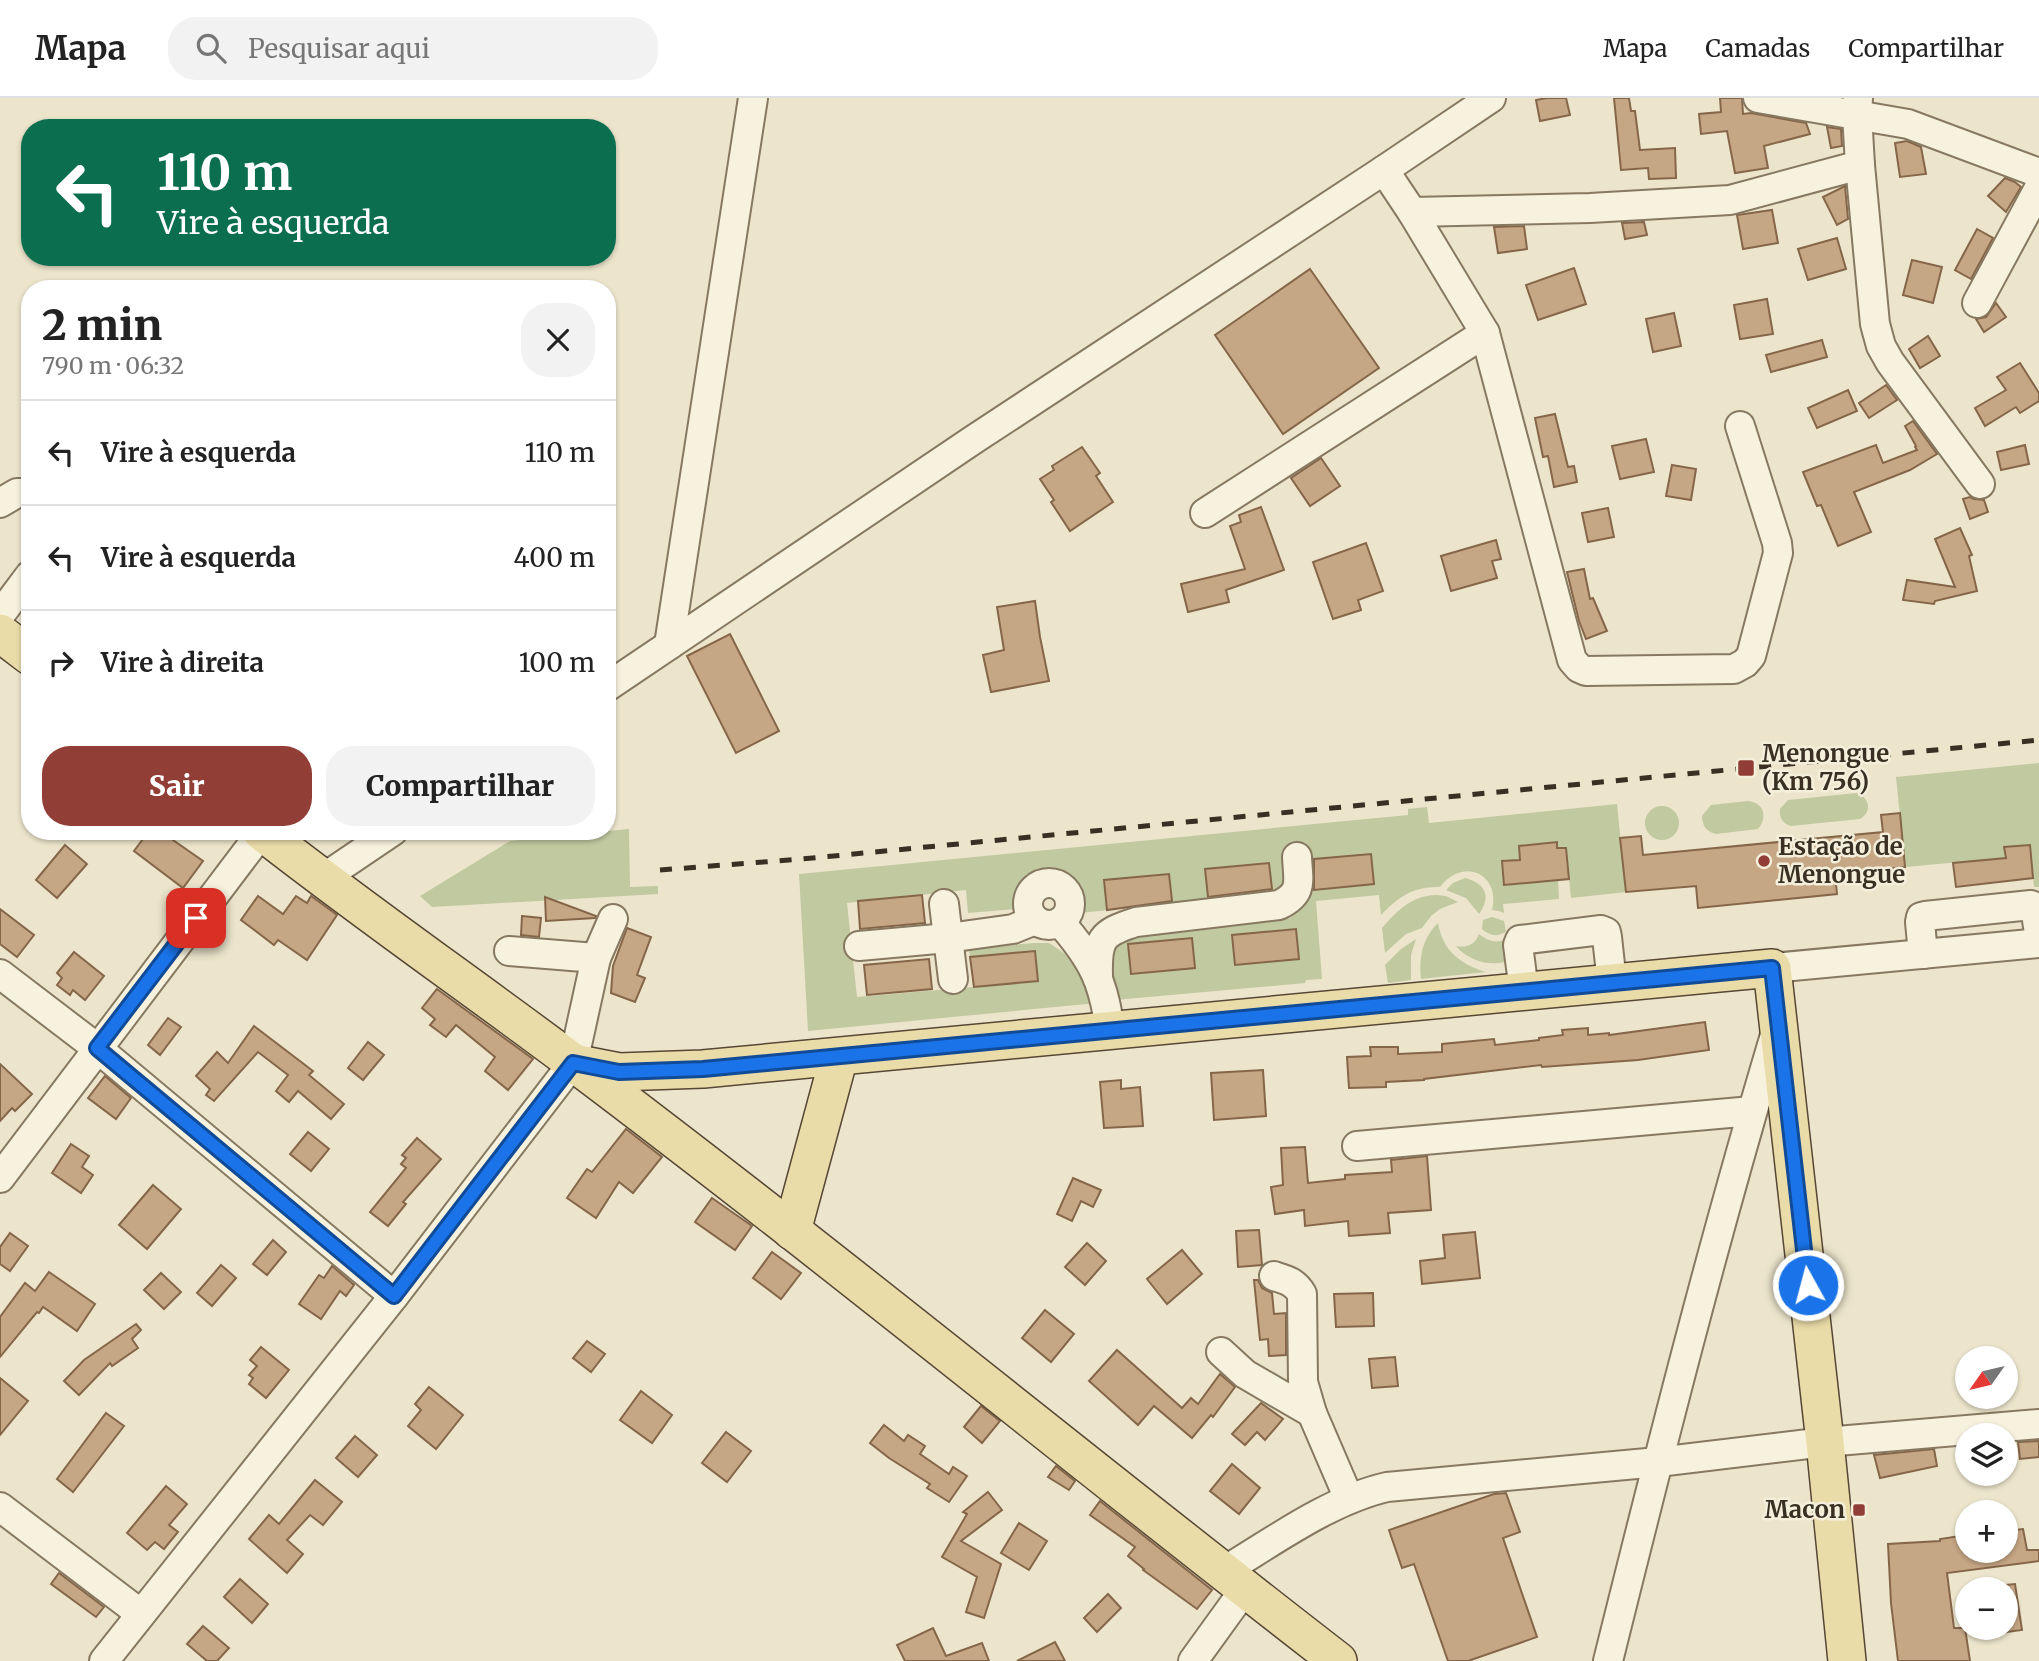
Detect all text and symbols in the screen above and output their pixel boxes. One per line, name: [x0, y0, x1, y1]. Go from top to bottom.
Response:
search box: [168, 17, 658, 80]
text: Mapa: [35, 28, 126, 69]
icon: search: [192, 29, 230, 67]
text: Pesquisar aqui: [248, 32, 430, 65]
text: Mapa: [1603, 33, 1667, 64]
text: Camadas: [1705, 33, 1810, 64]
text: Compartilhar: [1848, 33, 2004, 64]
text: 110 m: [157, 142, 292, 203]
icon: left: [42, 147, 133, 238]
text: Vire à esquerda: [157, 203, 389, 243]
text: 2 min: [42, 299, 162, 351]
button: close: [521, 303, 595, 377]
text: 790 m · 06:32: [42, 351, 184, 380]
icon: left: [42, 434, 80, 472]
text: Vire à esquerda: [101, 436, 296, 469]
text: 110 m: [525, 436, 595, 469]
icon: left: [42, 539, 80, 577]
text: Vire à esquerda: [101, 541, 296, 574]
text: 400 m: [514, 541, 595, 574]
icon: right: [42, 644, 80, 682]
text: Vire à direita: [101, 646, 264, 679]
text: 100 m: [519, 646, 595, 679]
place label: Menongue (Km 756): [1762, 738, 1889, 797]
button: Sair: [42, 746, 312, 826]
button: Compartilhar: [326, 746, 595, 826]
marker: Menongue (Km 756): [1736, 758, 1756, 778]
place label: Estação de Menongue: [1778, 831, 1905, 890]
marker: Estação de Menongue: [1756, 853, 1772, 869]
pin: [166, 888, 226, 948]
icon: arrive: [177, 899, 215, 937]
position arrow: [1771, 1248, 1845, 1322]
north arrow: [1955, 1346, 2018, 1409]
map controls: [1955, 1346, 2018, 1640]
button: layers: [1955, 1423, 2018, 1486]
place label: Macon: [1764, 1494, 1845, 1525]
button: +: [1955, 1500, 2018, 1563]
marker: Macon: [1851, 1502, 1867, 1518]
button: −: [1955, 1577, 2018, 1640]

